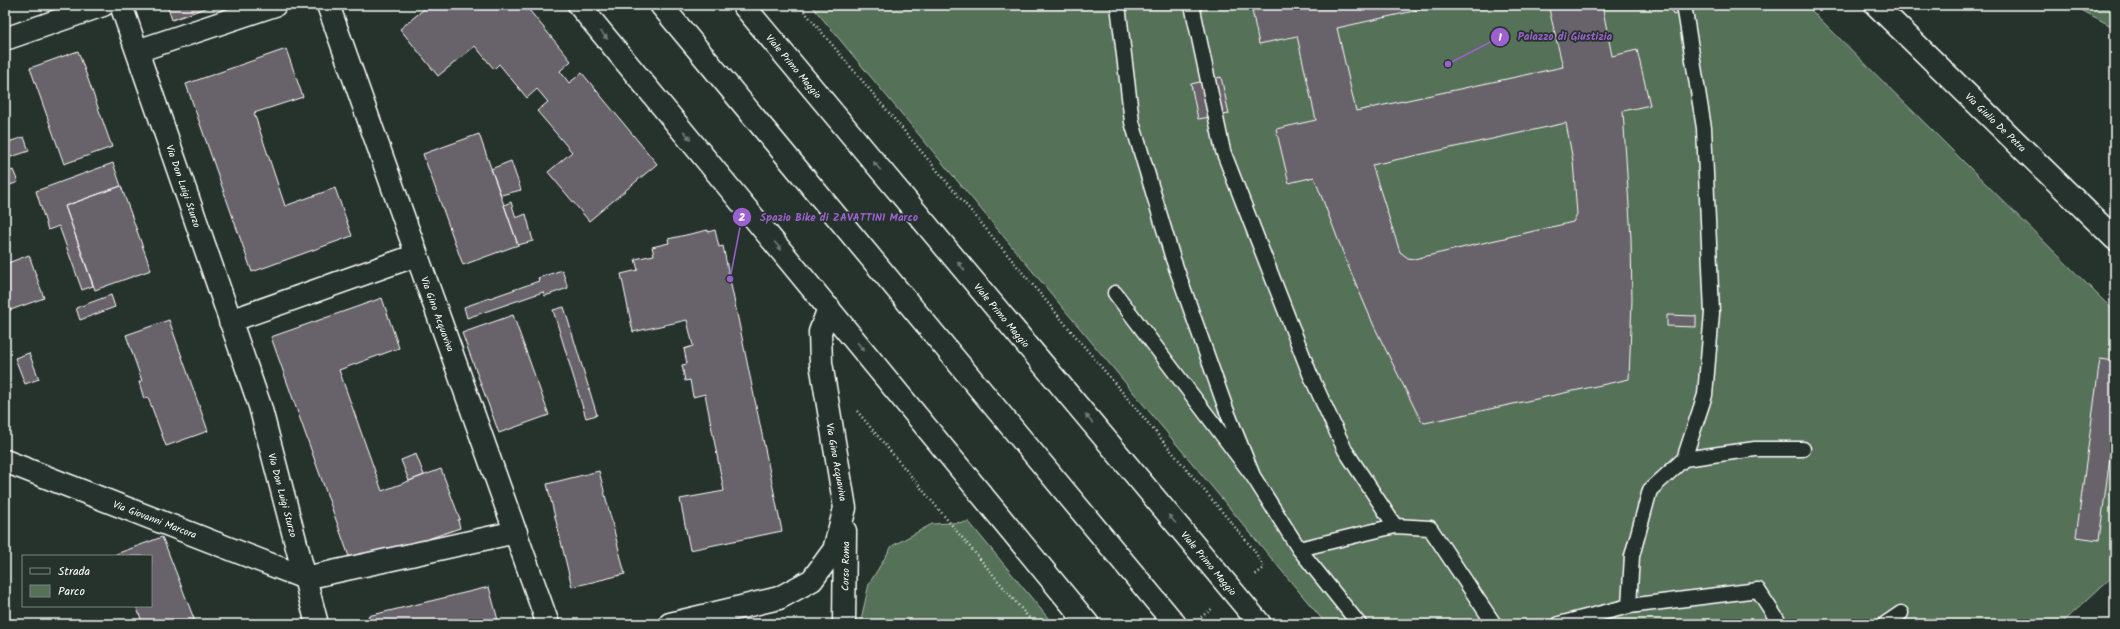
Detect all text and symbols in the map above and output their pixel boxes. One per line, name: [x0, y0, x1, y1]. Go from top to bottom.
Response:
callout: Palazzo di Giustizia: [1490, 25, 1621, 48]
text: 1: [1498, 28, 1502, 47]
text: Palazzo di Giustizia: [1518, 28, 1613, 46]
one-way arrow: [599, 30, 608, 40]
street label: Viale Primo Maggio: [761, 31, 825, 103]
street label: Via Giulio De Petra: [1961, 89, 2030, 156]
one-way arrow: [682, 130, 691, 141]
street label: Via Don Luigi Sturzo: [161, 143, 205, 230]
one-way arrow: [873, 161, 882, 171]
callout: Spazio Bike di ZAVATTINI Marco: [732, 206, 926, 229]
text: 2: [739, 208, 746, 227]
text: Spazio Bike di ZAVATTINI Marco: [760, 209, 918, 227]
one-way arrow: [774, 241, 783, 252]
one-way arrow: [956, 260, 965, 271]
street label: Via Gino Acquaviva: [416, 274, 458, 355]
street label: Viale Primo Maggio: [969, 280, 1033, 352]
one-way arrow: [857, 341, 865, 352]
one-way arrow: [1085, 414, 1094, 425]
street label: Via Gino Acquaviva: [821, 422, 851, 503]
street label: Via Don Luigi Sturzo: [263, 451, 301, 540]
street label: Via Giovanni Marcora: [111, 497, 199, 543]
one-way arrow: [1168, 514, 1177, 524]
street label: Viale Primo Maggio: [1176, 528, 1240, 600]
street label: Corso Roma: [838, 541, 854, 591]
legend: [22, 555, 152, 607]
text: Strada: [58, 562, 91, 581]
text: Parco: [58, 582, 85, 601]

